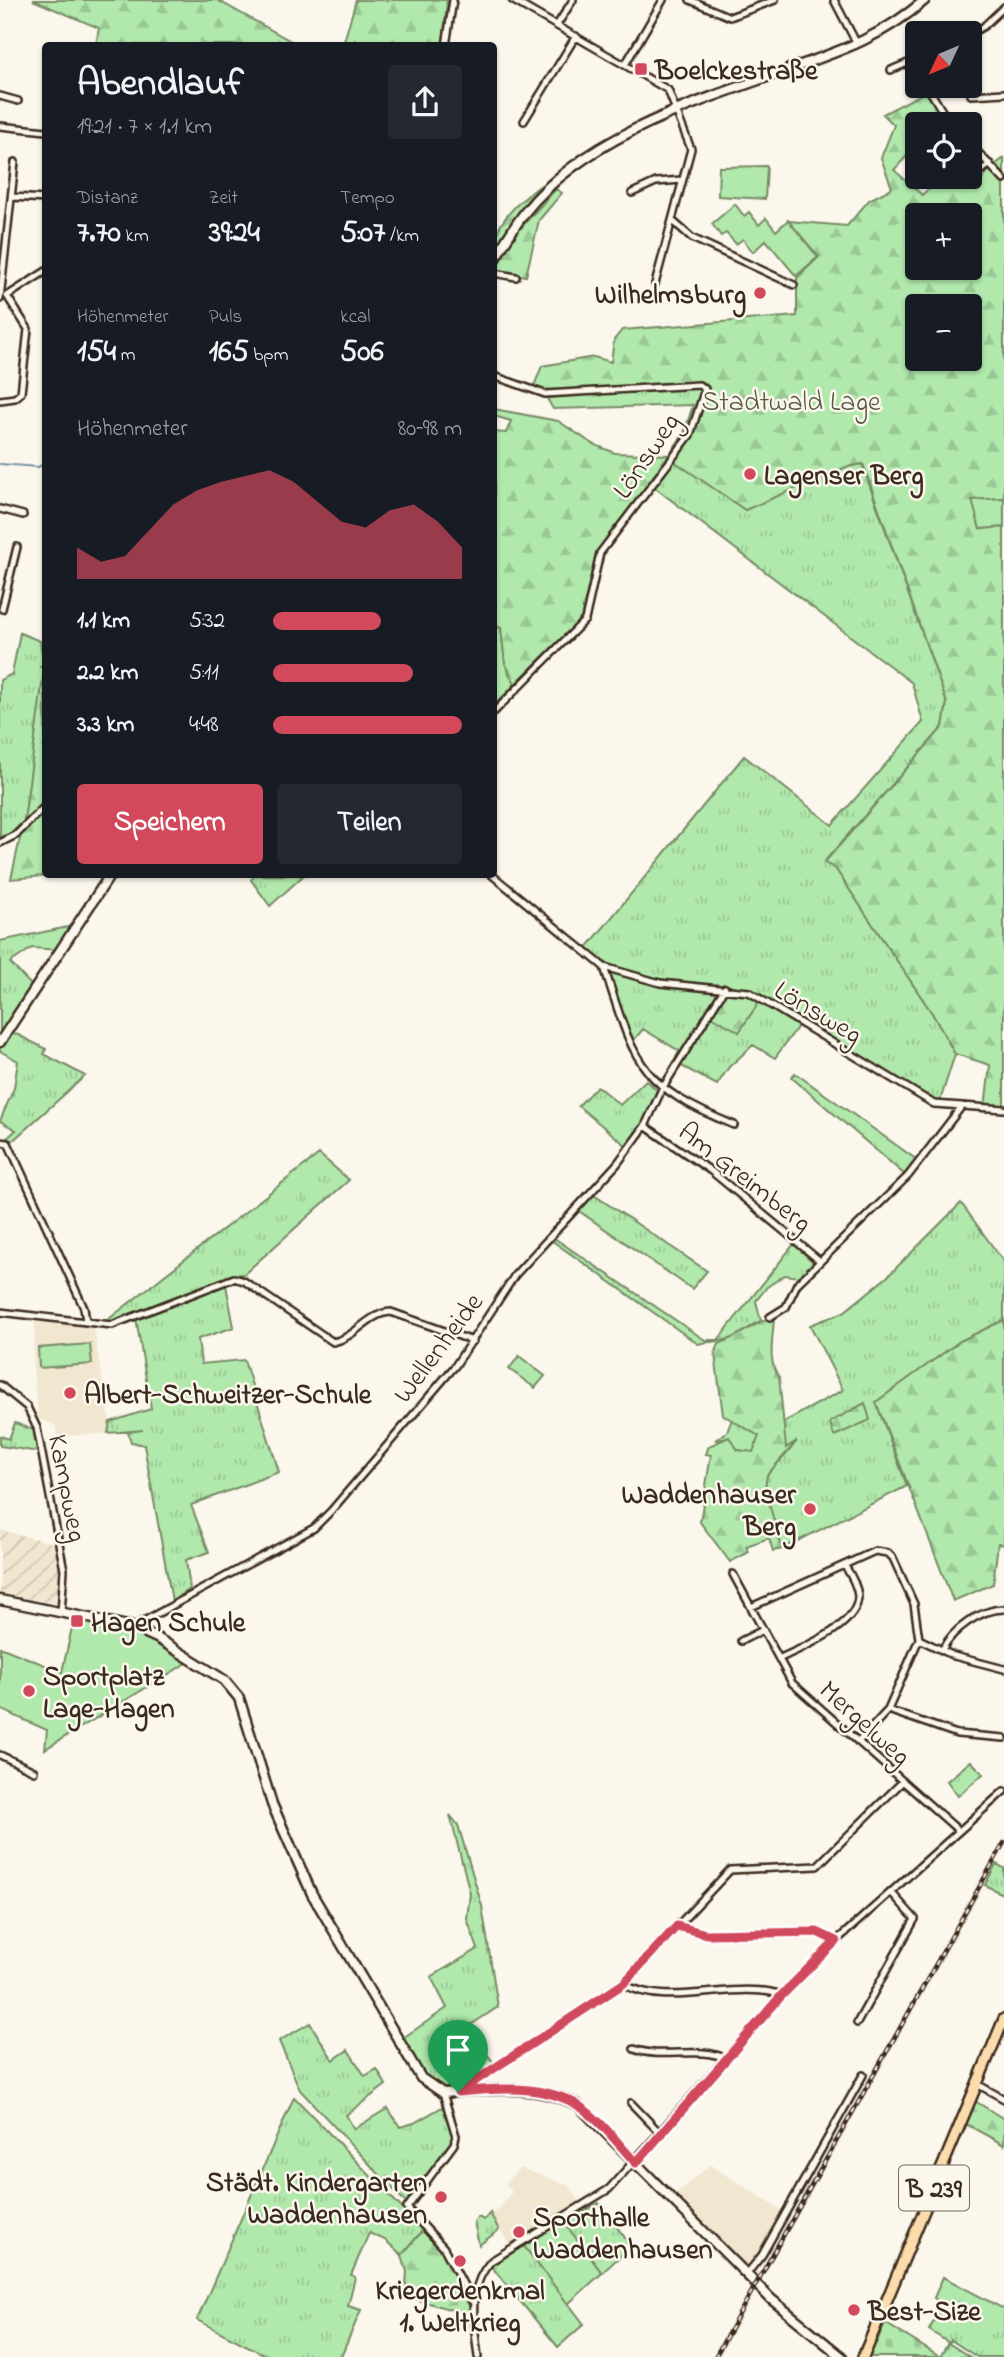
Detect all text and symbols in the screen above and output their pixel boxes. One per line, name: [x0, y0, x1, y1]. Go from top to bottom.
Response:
north arrow: [905, 21, 982, 98]
map controls: [905, 21, 982, 371]
place label: Boelckestraße: [653, 52, 819, 93]
text: Abendlauf: [77, 57, 244, 113]
marker: Boelckestraße: [633, 61, 649, 77]
button: share: [388, 65, 462, 139]
text: 19:21 · 7 × 1.1 km: [77, 111, 212, 144]
button: locate: [905, 112, 982, 189]
text: Distanz: [77, 185, 138, 212]
text: Zeit: [209, 185, 238, 212]
text: Tempo: [340, 185, 395, 212]
button: +: [905, 203, 982, 280]
text: 7.70: [77, 212, 121, 256]
text: 39:24: [209, 212, 260, 256]
text: 5:07: [340, 212, 385, 256]
text: km: [121, 223, 149, 250]
text: /km: [385, 223, 419, 250]
place label: Wilhelmsburg: [595, 276, 746, 318]
marker: Wilhelmsburg: [752, 285, 768, 301]
button: −: [905, 294, 982, 371]
text: Höhenmeter: [77, 304, 168, 331]
text: Puls: [209, 304, 242, 331]
text: kcal: [340, 304, 371, 331]
text: 154: [77, 331, 116, 375]
text: 165: [209, 331, 249, 375]
text: 506: [340, 331, 384, 375]
text: m: [116, 342, 136, 369]
text: bpm: [249, 342, 288, 369]
park label: Stadtwald Lage: [701, 383, 881, 424]
street label: Lönsweg: [604, 405, 692, 508]
text: Höhenmeter: [77, 413, 188, 446]
text: 80–98 m: [398, 413, 462, 446]
place label: Lagenser Berg: [764, 457, 924, 499]
marker: Lagenser Berg: [742, 466, 758, 482]
text: 1.1 km: [77, 605, 130, 638]
text: 5:32: [189, 605, 225, 638]
text: 2.2 km: [77, 657, 138, 690]
text: 5:11: [189, 657, 219, 690]
text: 3.3 km: [77, 709, 134, 742]
text: 4:48: [189, 709, 219, 742]
button: Speichern: [77, 784, 263, 864]
button: Teilen: [277, 784, 462, 864]
street label: Lönsweg: [765, 972, 869, 1056]
street label: Am Greimberg: [668, 1113, 820, 1244]
street label: Wellenheide: [385, 1285, 495, 1413]
place label: Albert-Schweitzer-Schule: [84, 1376, 373, 1417]
marker: Albert-Schweitzer-Schule: [62, 1385, 78, 1401]
street label: Kampweg: [35, 1431, 96, 1546]
place label: Waddenhauser Berg: [622, 1476, 797, 1550]
marker: Waddenhauser Berg: [802, 1501, 818, 1517]
place label: Hagen Schule: [91, 1604, 247, 1646]
marker: Hagen Schule: [69, 1613, 85, 1629]
place label: Sportplatz Lage-Hagen: [43, 1658, 175, 1732]
street label: Mergelweg: [808, 1672, 919, 1777]
marker: Sportplatz Lage-Hagen: [21, 1683, 37, 1699]
pin: [428, 2020, 488, 2092]
icon: arrive: [439, 2031, 477, 2069]
place label: Städt. Kindergarten Waddenhausen: [206, 2164, 427, 2237]
road number: B 239: [899, 2166, 969, 2210]
marker: Städt. Kindergarten Waddenhausen: [433, 2189, 449, 2205]
place label: Sporthalle Waddenhausen: [533, 2199, 713, 2272]
marker: Sporthalle Waddenhausen: [511, 2224, 527, 2240]
marker: Kriegerdenkmal 1. Weltkrieg: [452, 2253, 468, 2269]
place label: Kriegerdenkmal 1. Weltkrieg: [375, 2272, 545, 2346]
place label: Best-Size: [866, 2293, 982, 2334]
marker: Best-Size: [846, 2302, 862, 2318]

